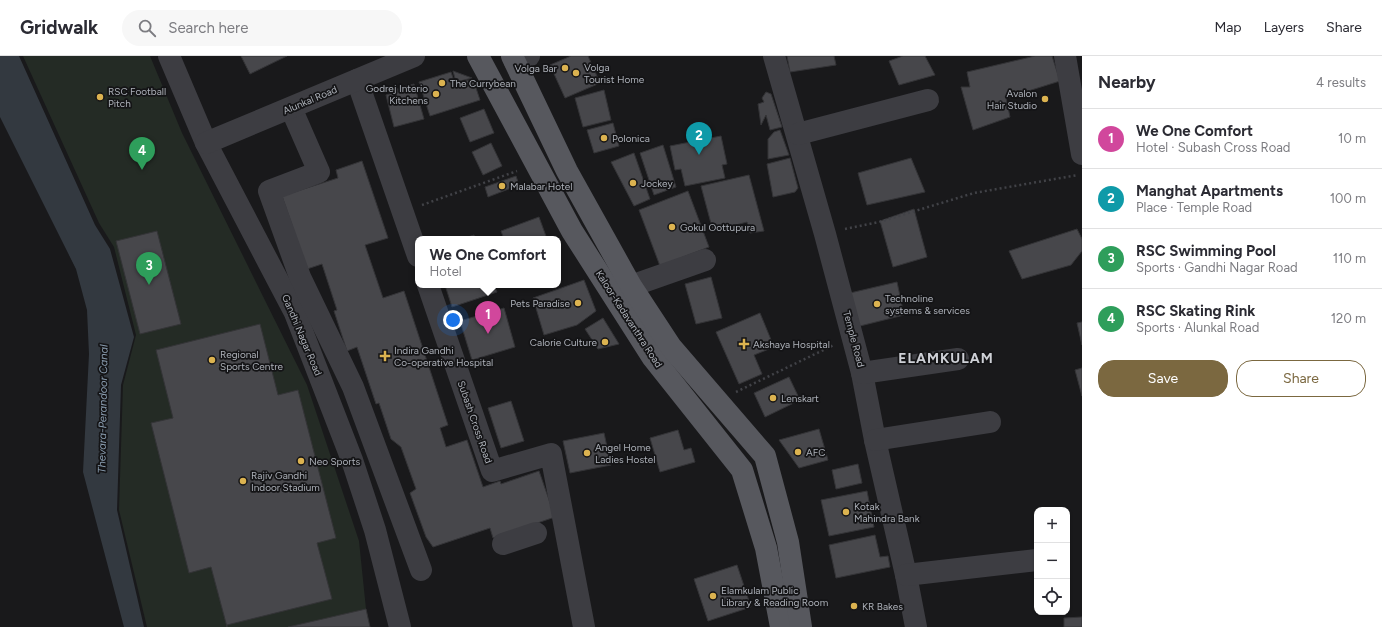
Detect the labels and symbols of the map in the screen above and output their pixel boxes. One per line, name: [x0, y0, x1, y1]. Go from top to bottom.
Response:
place label: Volga Tourist Home: [584, 61, 645, 86]
place label: Volga Bar: [514, 62, 558, 75]
marker: Volga Bar: [560, 63, 570, 73]
marker: Volga Tourist Home: [571, 68, 581, 78]
place label: The Currybean: [450, 77, 516, 90]
marker: The Currybean: [437, 78, 447, 88]
place label: Godrej Interio Kitchens: [366, 82, 428, 107]
street label: Alunkal Road: [281, 83, 339, 117]
place label: RSC Football Pitch: [108, 85, 166, 110]
place label: Avalon Hair Studio: [987, 87, 1037, 112]
marker: Godrej Interio Kitchens: [431, 89, 441, 99]
marker: RSC Football Pitch: [95, 92, 105, 102]
marker: Avalon Hair Studio: [1040, 94, 1050, 104]
pin: 2: [686, 122, 712, 155]
place label: Polonica: [612, 132, 650, 145]
marker: Polonica: [599, 133, 609, 143]
pin: 4: [129, 137, 155, 170]
place label: Jockey: [641, 177, 673, 190]
marker: Jockey: [628, 178, 638, 188]
place label: Malabar Hotel: [510, 180, 572, 193]
marker: Malabar Hotel: [497, 181, 507, 191]
place label: Gokul Oottupura: [680, 221, 755, 234]
marker: Gokul Oottupura: [667, 222, 677, 232]
pin: 3: [136, 252, 162, 285]
street label: Kaloor-Kadavanthra Road: [593, 268, 665, 370]
street label: Gandhi Nagar Road: [279, 292, 325, 378]
place label: Technoline systems & services: [885, 292, 970, 317]
place label: Pets Paradise: [510, 297, 571, 310]
marker: Pets Paradise: [573, 298, 583, 308]
marker: Technoline systems & services: [872, 299, 882, 309]
pin: 1: [475, 301, 501, 334]
street label: Temple Road: [840, 309, 868, 369]
your location: [443, 310, 463, 330]
place label: Calorie Culture: [530, 336, 598, 349]
marker: Calorie Culture: [600, 337, 610, 347]
marker: Akshaya Hospital: [738, 338, 750, 350]
place label: Akshaya Hospital: [753, 338, 830, 351]
water label: Thevara-Perandoor Canal: [95, 344, 111, 474]
place label: Indira Gandhi Co-operative Hospital: [394, 344, 493, 369]
place label: Regional Sports Centre: [220, 348, 284, 373]
marker: Indira Gandhi Co-operative Hospital: [379, 350, 391, 362]
district label: ELAMKULAM: [898, 350, 994, 367]
marker: Regional Sports Centre: [207, 355, 217, 365]
street label: Subash Cross Road: [455, 379, 495, 465]
place label: Lenskart: [781, 392, 819, 405]
marker: Lenskart: [768, 393, 778, 403]
place label: Angel Home Ladies Hostel: [595, 441, 655, 466]
place label: AFC: [806, 446, 825, 459]
marker: AFC: [793, 447, 803, 457]
marker: Angel Home Ladies Hostel: [582, 448, 592, 458]
place label: Neo Sports: [309, 455, 360, 468]
marker: Neo Sports: [296, 456, 306, 466]
place label: Rajiv Gandhi Indoor Stadium: [251, 469, 320, 494]
marker: Rajiv Gandhi Indoor Stadium: [238, 476, 248, 486]
place label: Kotak Mahindra Bank: [854, 500, 920, 525]
marker: Kotak Mahindra Bank: [841, 507, 851, 517]
place label: Elamkulam Public Library & Reading Room: [721, 584, 828, 609]
marker: Elamkulam Public Library & Reading Room: [708, 591, 718, 601]
place label: KR Bakes: [862, 600, 903, 613]
marker: KR Bakes: [849, 601, 859, 611]

